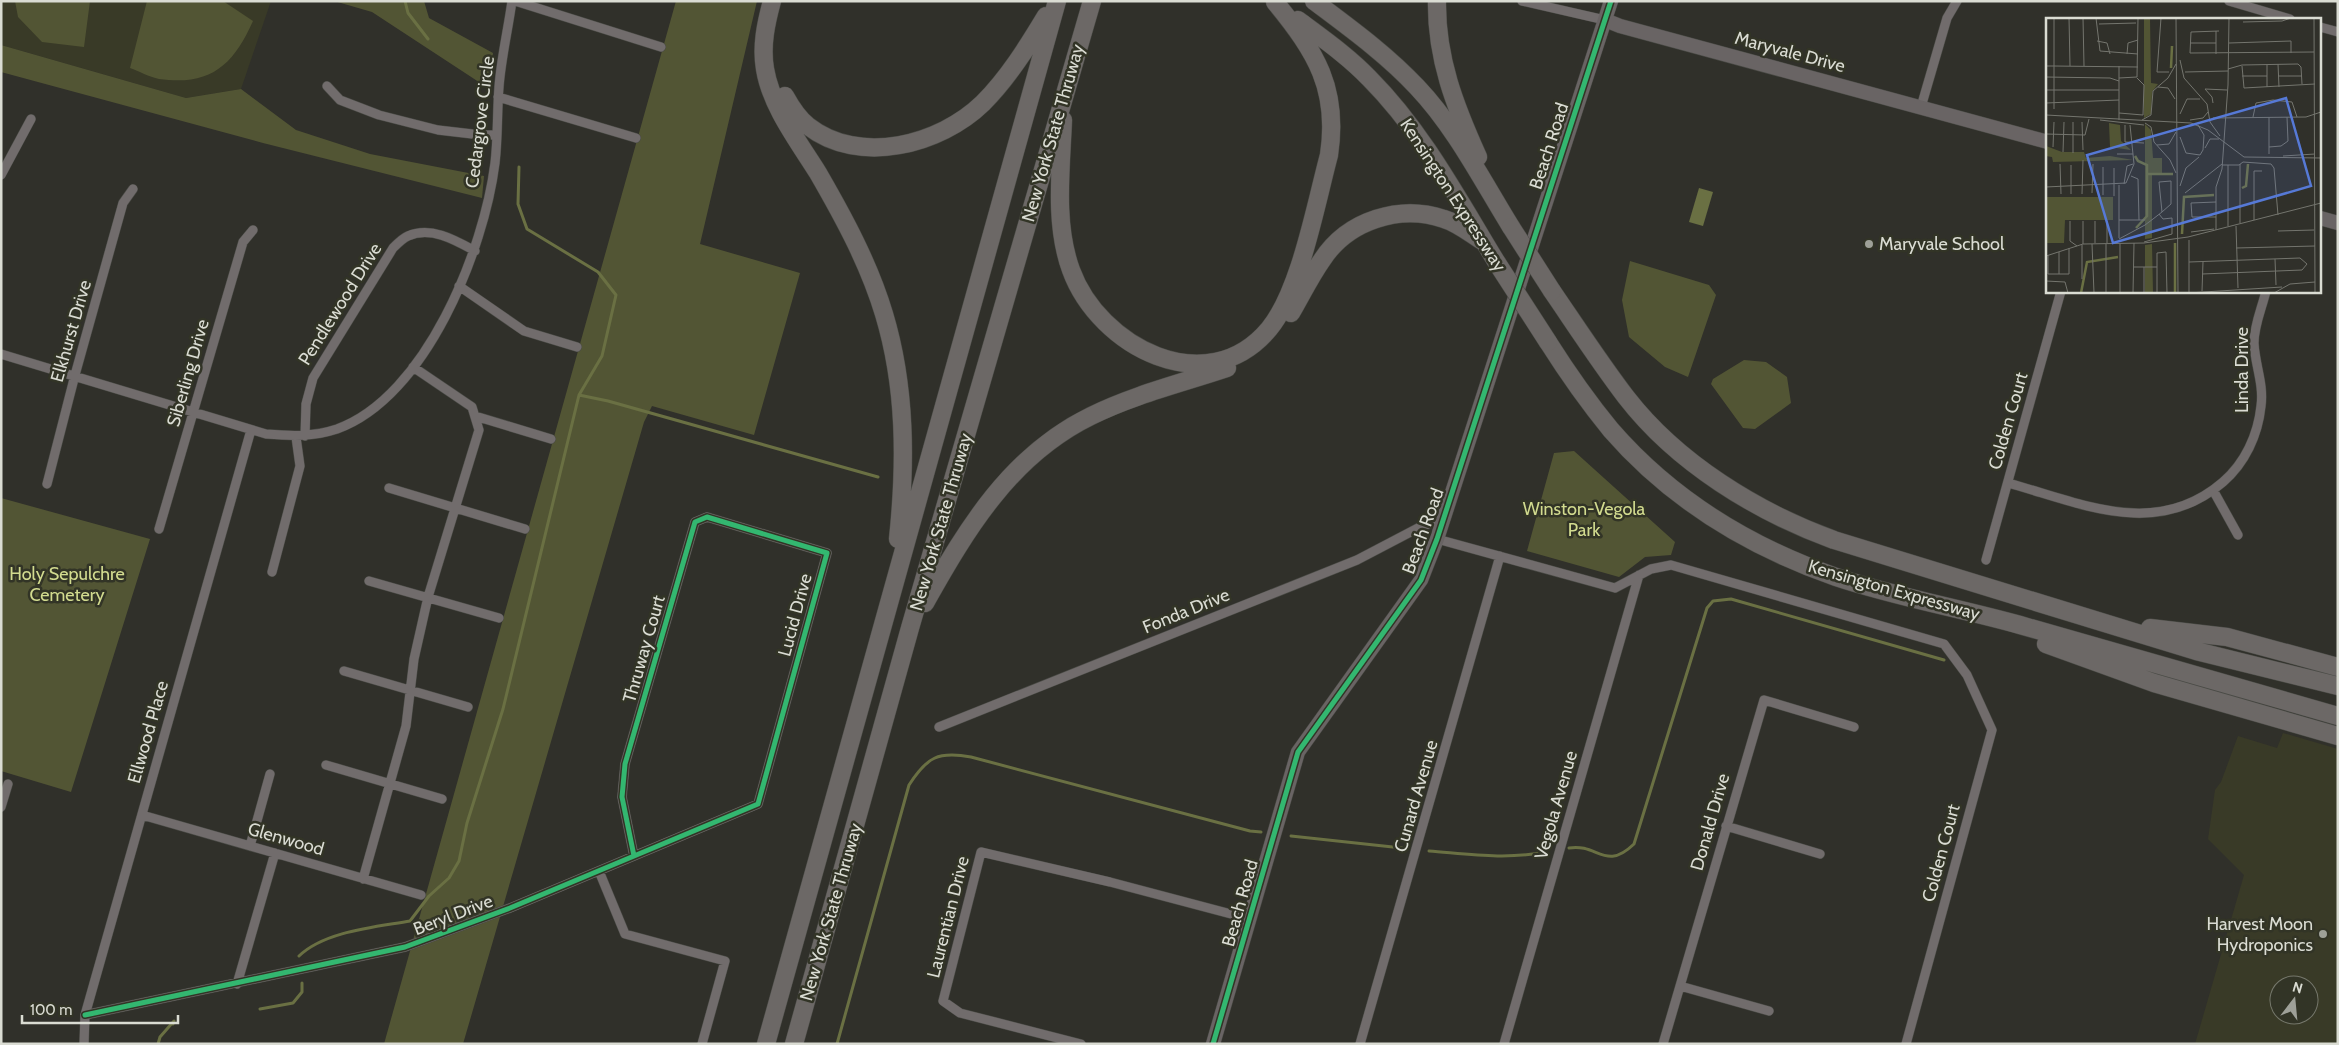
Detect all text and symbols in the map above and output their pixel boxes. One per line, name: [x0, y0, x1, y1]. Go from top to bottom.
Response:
inset map: [2046, 18, 2322, 292]
street label: Maryvale Drive: [1733, 27, 1847, 77]
street label: New York State Thruway: [1017, 42, 1089, 224]
street label: Cedargrove Circle: [461, 55, 499, 189]
street label: Beach Road: [1525, 100, 1573, 192]
street label: Kensington Expressway: [1395, 115, 1511, 275]
place label: Maryvale School: [1879, 233, 2005, 255]
marker: Maryvale School: [1863, 238, 1875, 250]
street label: Pendlewood Drive: [294, 239, 386, 369]
street label: Elkhurst Drive: [46, 277, 96, 385]
street label: Siberling Drive: [162, 317, 214, 429]
street label: Linda Drive: [2231, 327, 2253, 413]
street label: Colden Court: [1984, 370, 2032, 472]
street label: New York State Thruway: [905, 431, 977, 613]
street label: Beach Road: [1397, 485, 1449, 577]
park label: Winston-Vegola Park: [1523, 498, 1646, 541]
street label: Kensington Expressway: [1806, 555, 1982, 625]
park label: Holy Sepulchre Cemetery: [9, 563, 125, 606]
street label: Lucid Drive: [773, 571, 817, 659]
street label: Fonda Drive: [1139, 584, 1233, 638]
street label: Thruway Court: [618, 593, 670, 705]
street label: Ellwood Place: [123, 678, 173, 786]
street label: Cunard Avenue: [1390, 737, 1442, 855]
street label: Vegola Avenue: [1530, 748, 1582, 862]
street label: Donald Drive: [1686, 771, 1734, 873]
street label: Colden Court: [1917, 802, 1965, 904]
street label: Glenwood: [245, 818, 327, 860]
street label: New York State Thruway: [795, 821, 867, 1003]
street label: Laurentian Drive: [922, 854, 974, 980]
street label: Beach Road: [1217, 857, 1263, 949]
street label: Beryl Drive: [410, 890, 496, 940]
place label: Harvest Moon Hydroponics: [2206, 913, 2313, 956]
marker: Harvest Moon Hydroponics: [2317, 928, 2329, 940]
north arrow: [2269, 975, 2319, 1025]
text: N: [2290, 977, 2305, 998]
scale bar: [22, 992, 179, 1024]
text: 100 m: [30, 1001, 72, 1019]

